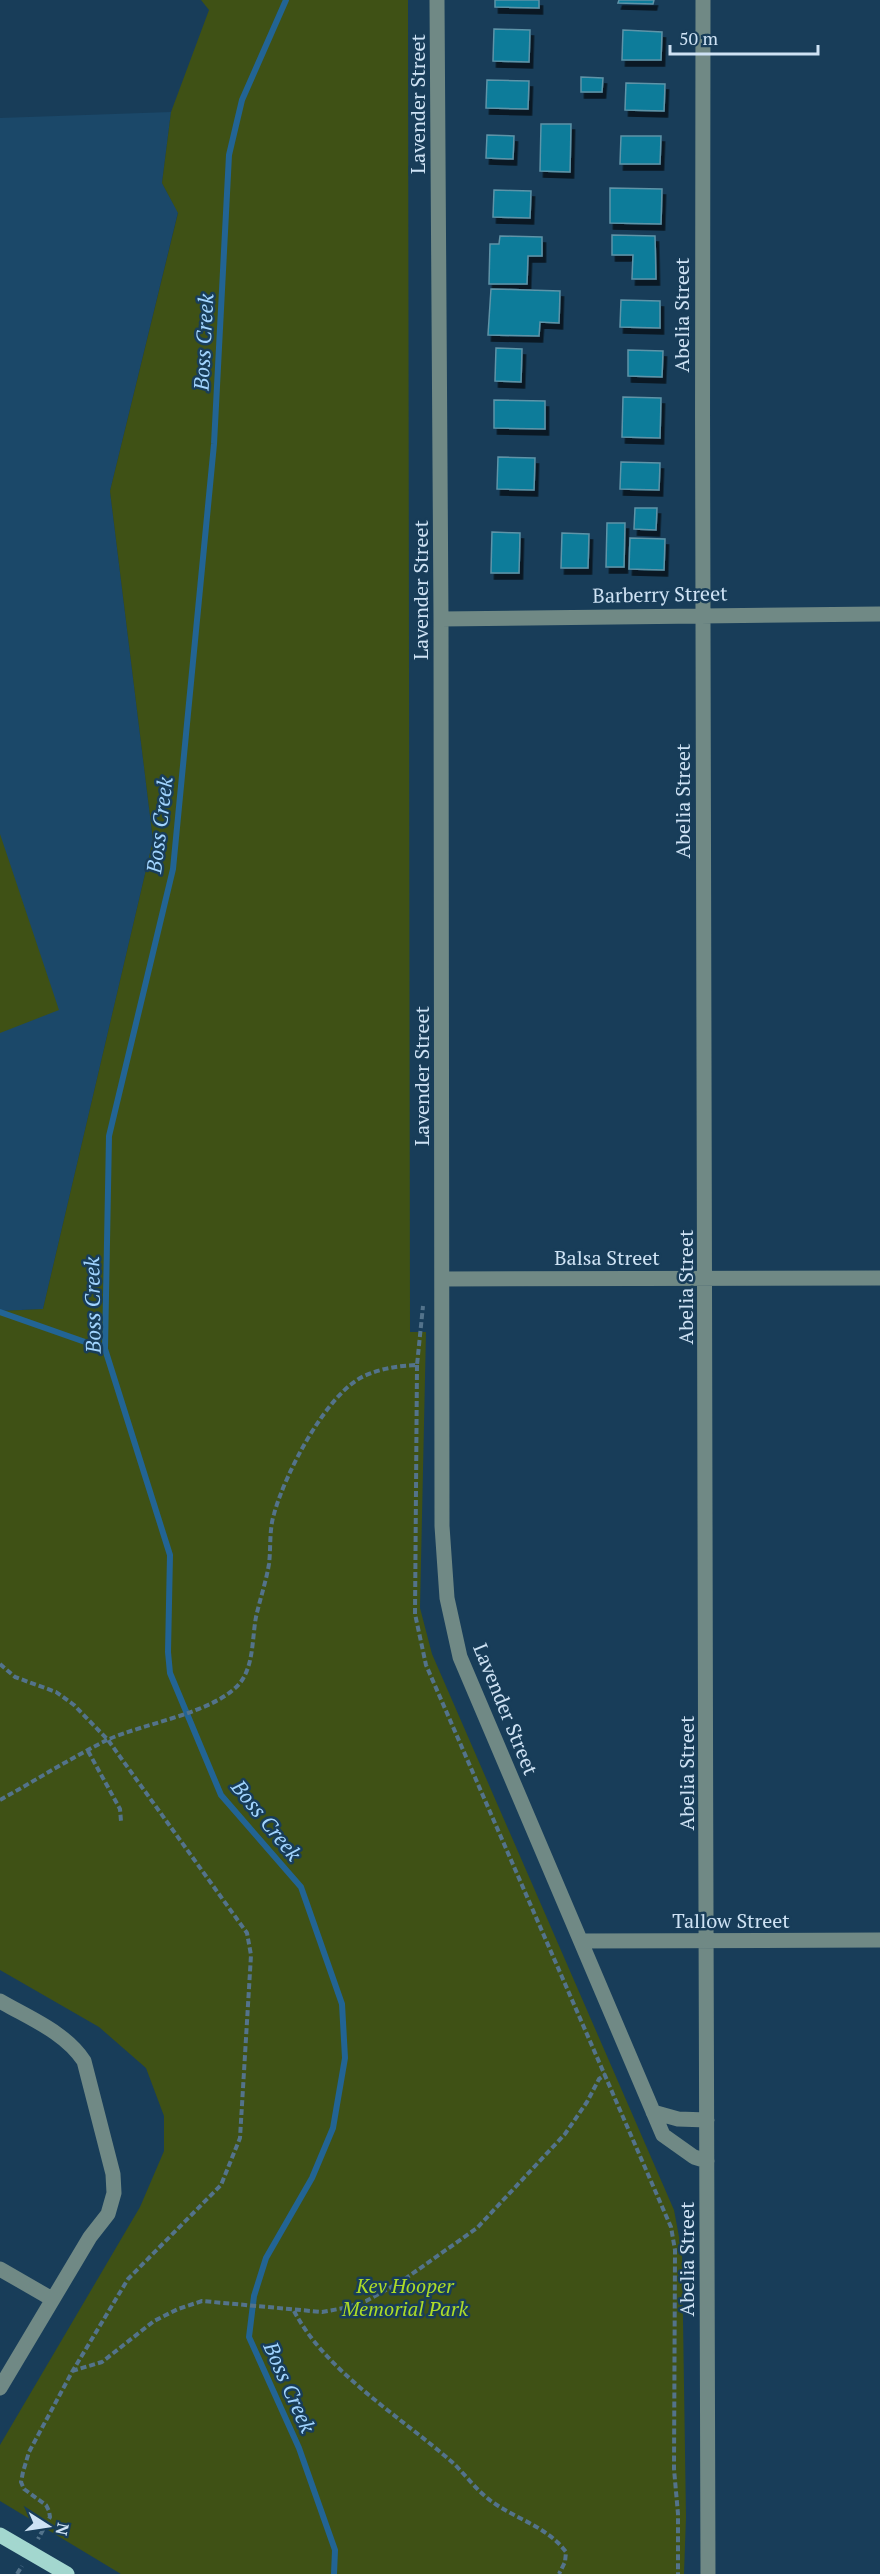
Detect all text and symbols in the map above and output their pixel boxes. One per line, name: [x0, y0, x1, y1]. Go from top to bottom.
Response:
scale bar: [670, 18, 818, 56]
text: 50 m: [679, 26, 719, 50]
street label: Lavender Street: [404, 33, 431, 174]
street label: Abelia Street: [668, 257, 695, 372]
water label: Boss Creek: [186, 292, 220, 392]
street label: Lavender Street: [407, 519, 434, 660]
street label: Barberry Street: [592, 579, 728, 609]
street label: Abelia Street: [669, 743, 696, 858]
water label: Boss Creek: [139, 774, 179, 876]
street label: Lavender Street: [408, 1005, 435, 1146]
street label: Abelia Street: [672, 1229, 699, 1344]
street label: Balsa Street: [554, 1244, 660, 1271]
water label: Boss Creek: [77, 1256, 107, 1355]
street label: Lavender Street: [467, 1639, 545, 1779]
street label: Abelia Street: [673, 1715, 700, 1830]
water label: Boss Creek: [225, 1773, 309, 1867]
street label: Tallow Street: [672, 1907, 790, 1934]
street label: Abelia Street: [673, 2201, 700, 2316]
park label: Kev Hooper Memorial Park: [341, 2272, 468, 2322]
water label: Boss Creek: [257, 2336, 323, 2438]
north arrow: [18, 2496, 78, 2556]
text: N: [51, 2521, 75, 2537]

